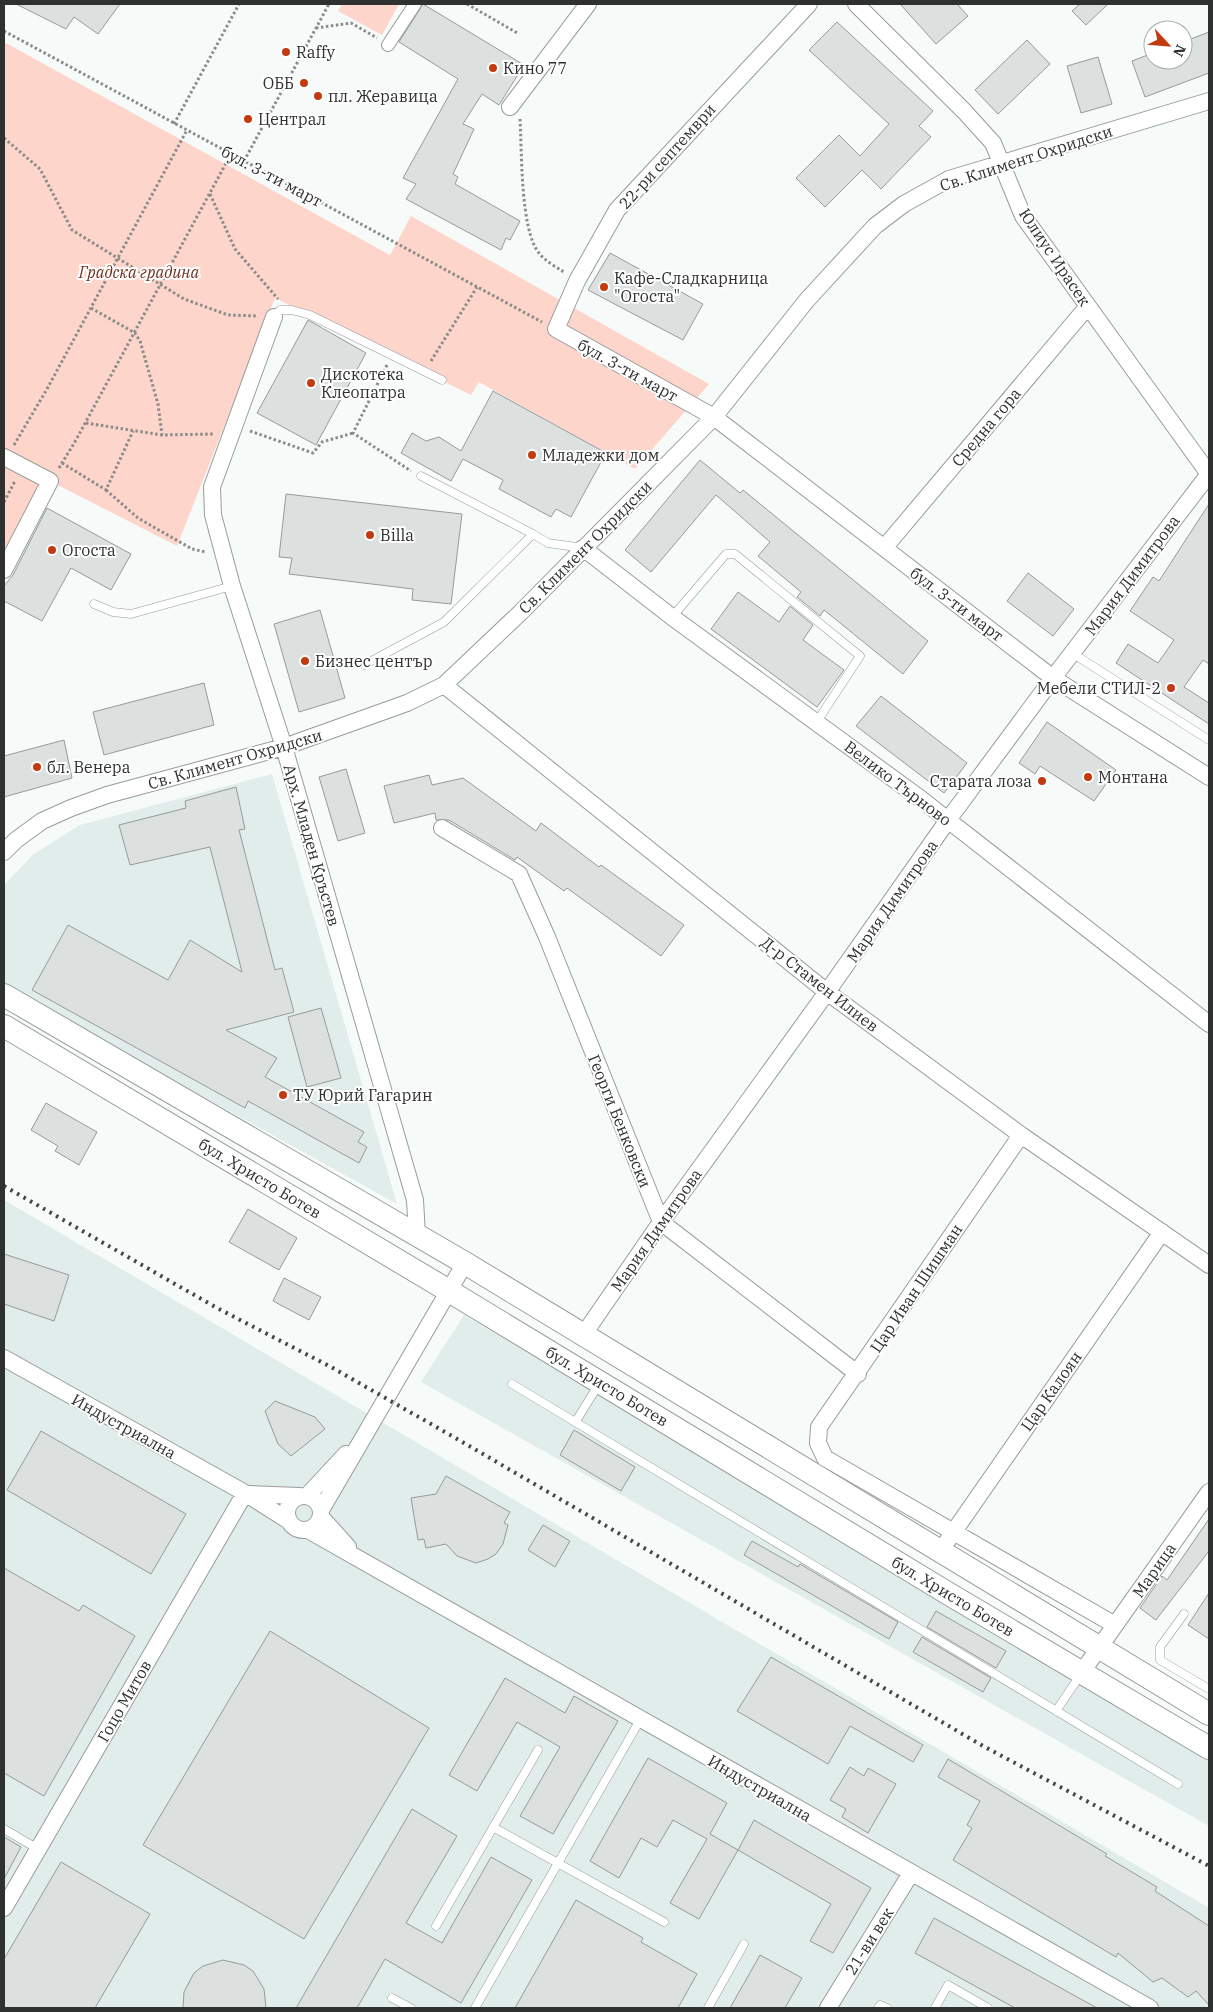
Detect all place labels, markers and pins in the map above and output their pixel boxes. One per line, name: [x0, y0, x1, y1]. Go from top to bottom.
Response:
place label: Raffy: [296, 42, 335, 62]
marker: Raffy: [280, 46, 292, 58]
place label: Кино 77: [503, 58, 567, 78]
marker: Кино 77: [487, 62, 499, 74]
place label: ОББ: [263, 73, 294, 93]
marker: ОББ: [298, 77, 310, 89]
place label: пл. Жеравица: [328, 86, 438, 106]
marker: пл. Жеравица: [312, 90, 324, 102]
place label: Централ: [258, 109, 326, 129]
marker: Централ: [242, 113, 254, 125]
place label: Кафе-Сладкарница "Огоста": [614, 268, 769, 306]
marker: Кафе-Сладкарница "Огоста": [598, 281, 610, 293]
place label: Дискотека Клеопатра: [321, 364, 406, 402]
marker: Дискотека Клеопатра: [305, 377, 317, 389]
place label: Младежки дом: [542, 445, 660, 465]
marker: Младежки дом: [526, 449, 538, 461]
place label: Billa: [380, 525, 414, 545]
marker: Billa: [364, 529, 376, 541]
place label: Огоста: [62, 540, 116, 560]
marker: Огоста: [46, 544, 58, 556]
place label: Бизнес център: [315, 651, 433, 671]
marker: Бизнес център: [299, 655, 311, 667]
place label: Мебели СТИЛ-2: [1037, 678, 1161, 698]
marker: Мебели СТИЛ-2: [1165, 682, 1177, 694]
place label: бл. Венера: [47, 757, 131, 777]
marker: бл. Венера: [31, 761, 43, 773]
place label: Монтана: [1098, 767, 1168, 787]
place label: Старата лоза: [930, 771, 1032, 791]
marker: Монтана: [1082, 771, 1094, 783]
marker: Старата лоза: [1036, 775, 1048, 787]
place label: ТУ Юрий Гагарин: [293, 1085, 433, 1105]
marker: ТУ Юрий Гагарин: [277, 1089, 289, 1101]

